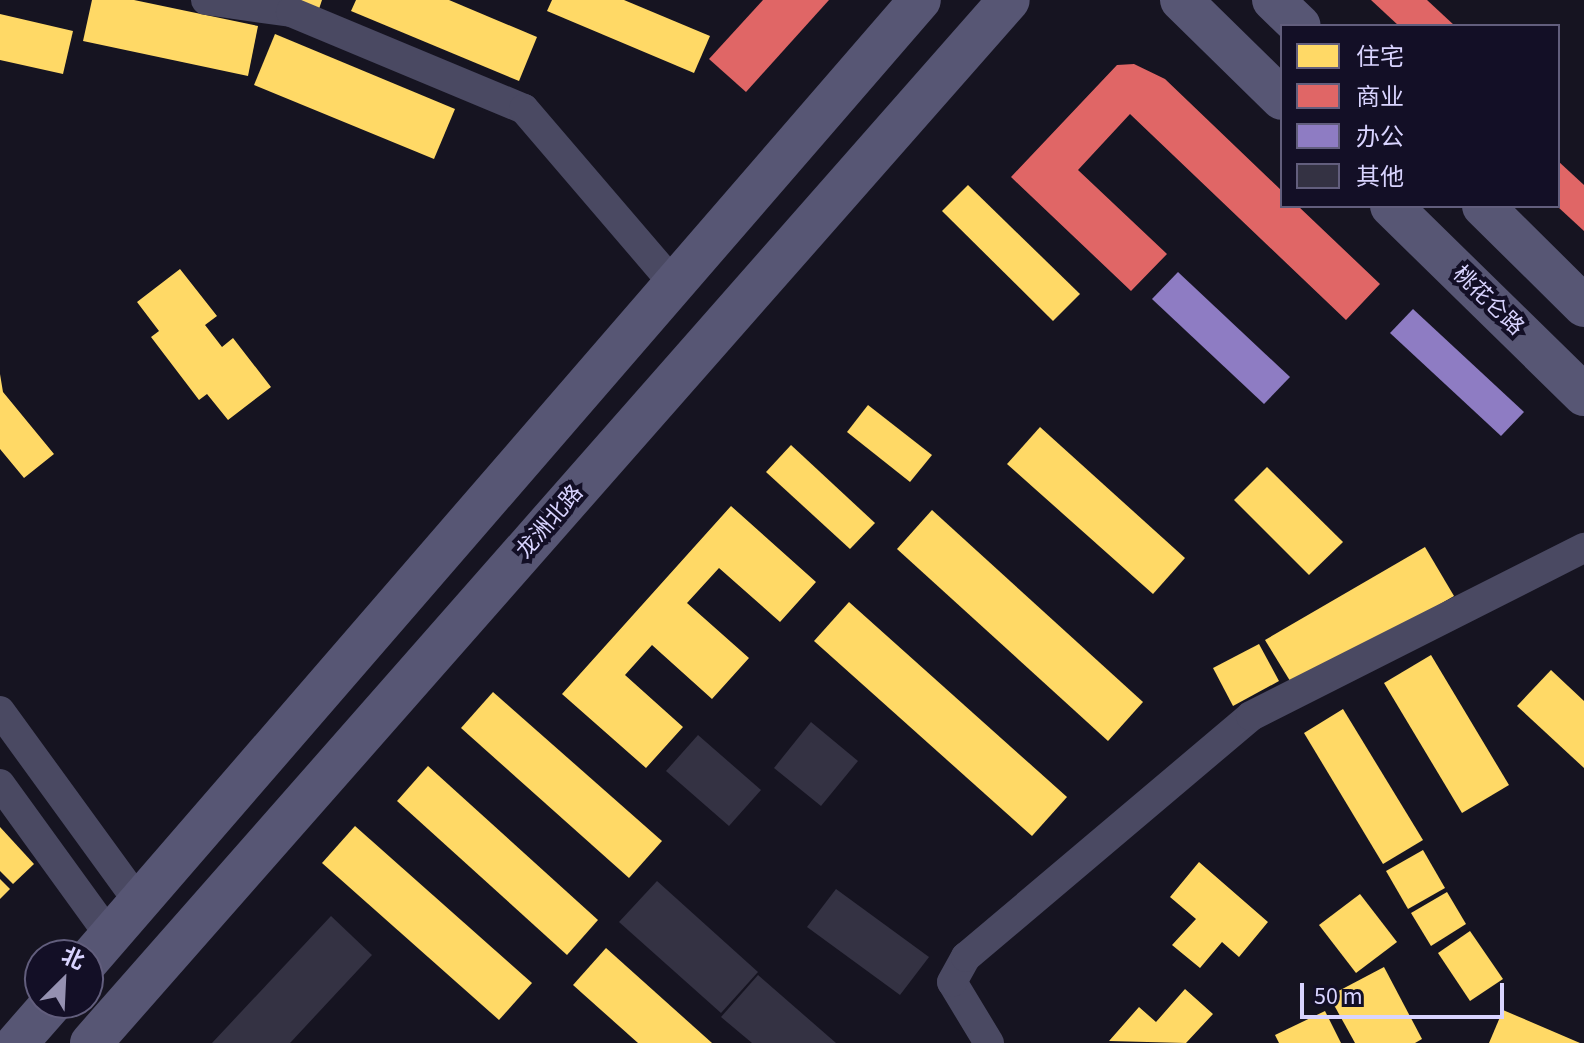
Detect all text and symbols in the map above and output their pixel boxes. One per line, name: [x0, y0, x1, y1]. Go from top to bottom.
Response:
legend: [1280, 24, 1560, 208]
text: 住宅: [1356, 40, 1404, 75]
text: 商业: [1356, 80, 1404, 115]
text: 办公: [1356, 120, 1404, 155]
text: 其他: [1356, 160, 1404, 195]
street label: 桃花仑路: [1447, 261, 1529, 341]
street label: 龙洲北路: [511, 480, 589, 564]
north arrow: [24, 939, 104, 1019]
text: 北: [56, 940, 90, 978]
scale bar: [1304, 967, 1508, 1017]
text: 50 m: [1314, 979, 1363, 1014]

